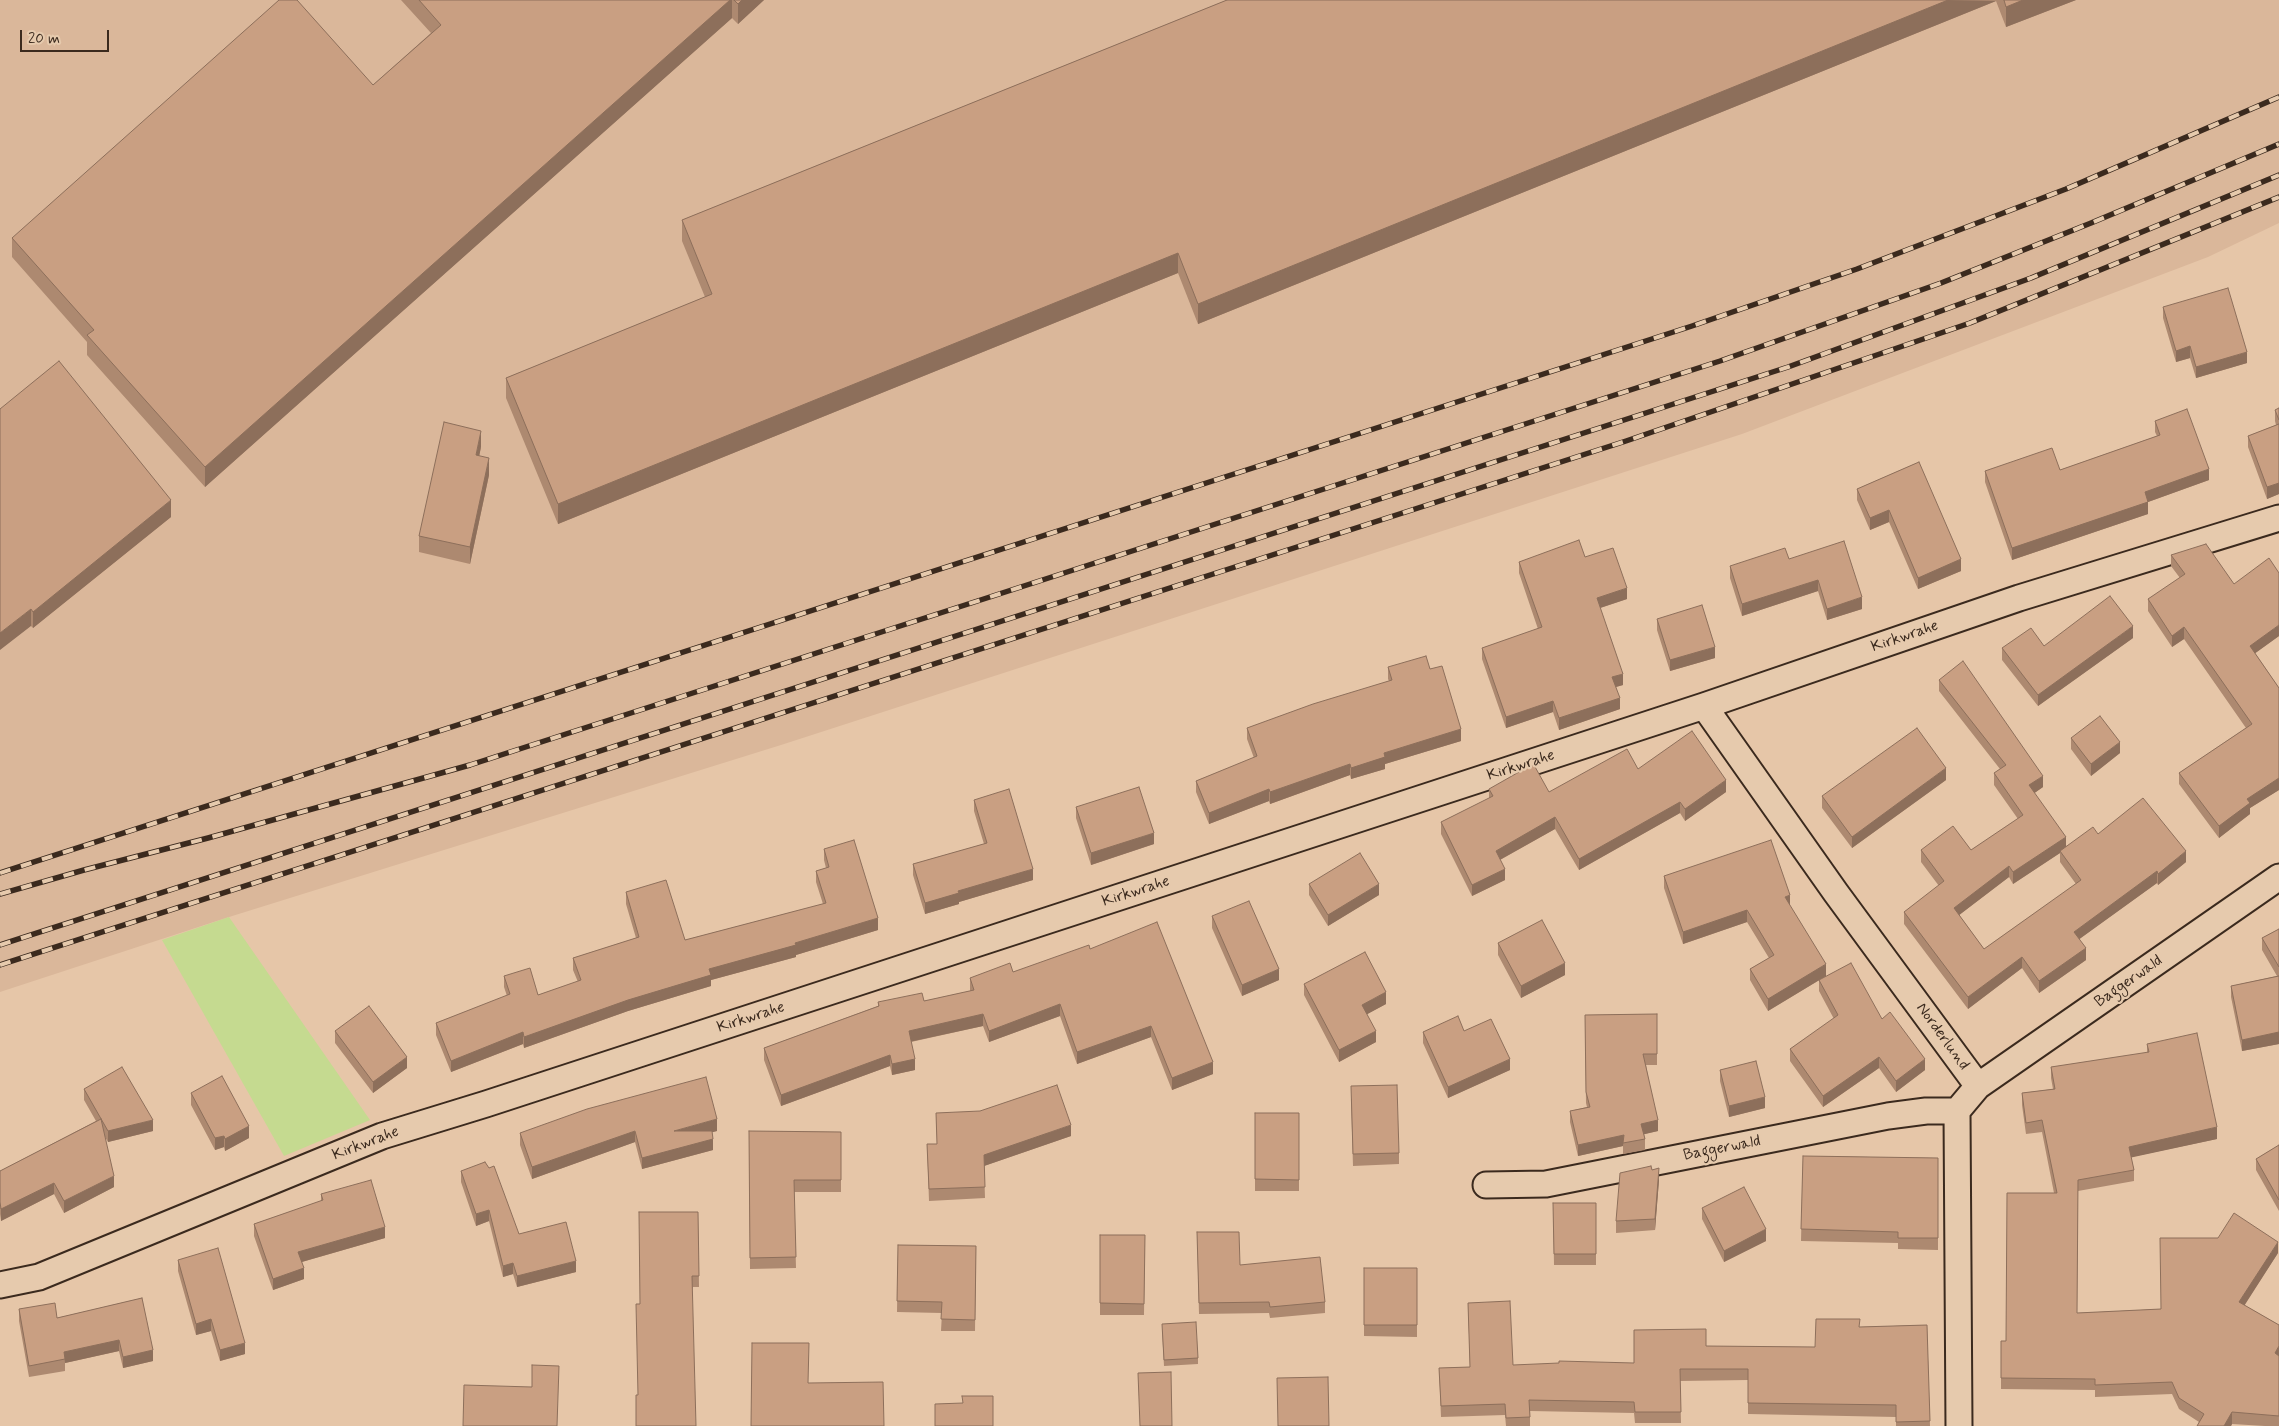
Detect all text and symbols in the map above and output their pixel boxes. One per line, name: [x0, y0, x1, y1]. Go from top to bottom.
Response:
scale bar: [22, 20, 111, 52]
text: 20 m: [28, 29, 60, 49]
street label: Kirkwrahe: [1869, 617, 1941, 657]
street label: Kirkwrahe: [1485, 746, 1557, 786]
street label: Kirkwrahe: [1100, 872, 1172, 912]
street label: Baggerwald: [2091, 952, 2167, 1012]
street label: Kirkwrahe: [715, 998, 787, 1038]
street label: Norderlund: [1911, 1000, 1973, 1074]
street label: Kirkwrahe: [330, 1123, 402, 1165]
street label: Baggerwald: [1682, 1132, 1762, 1166]

